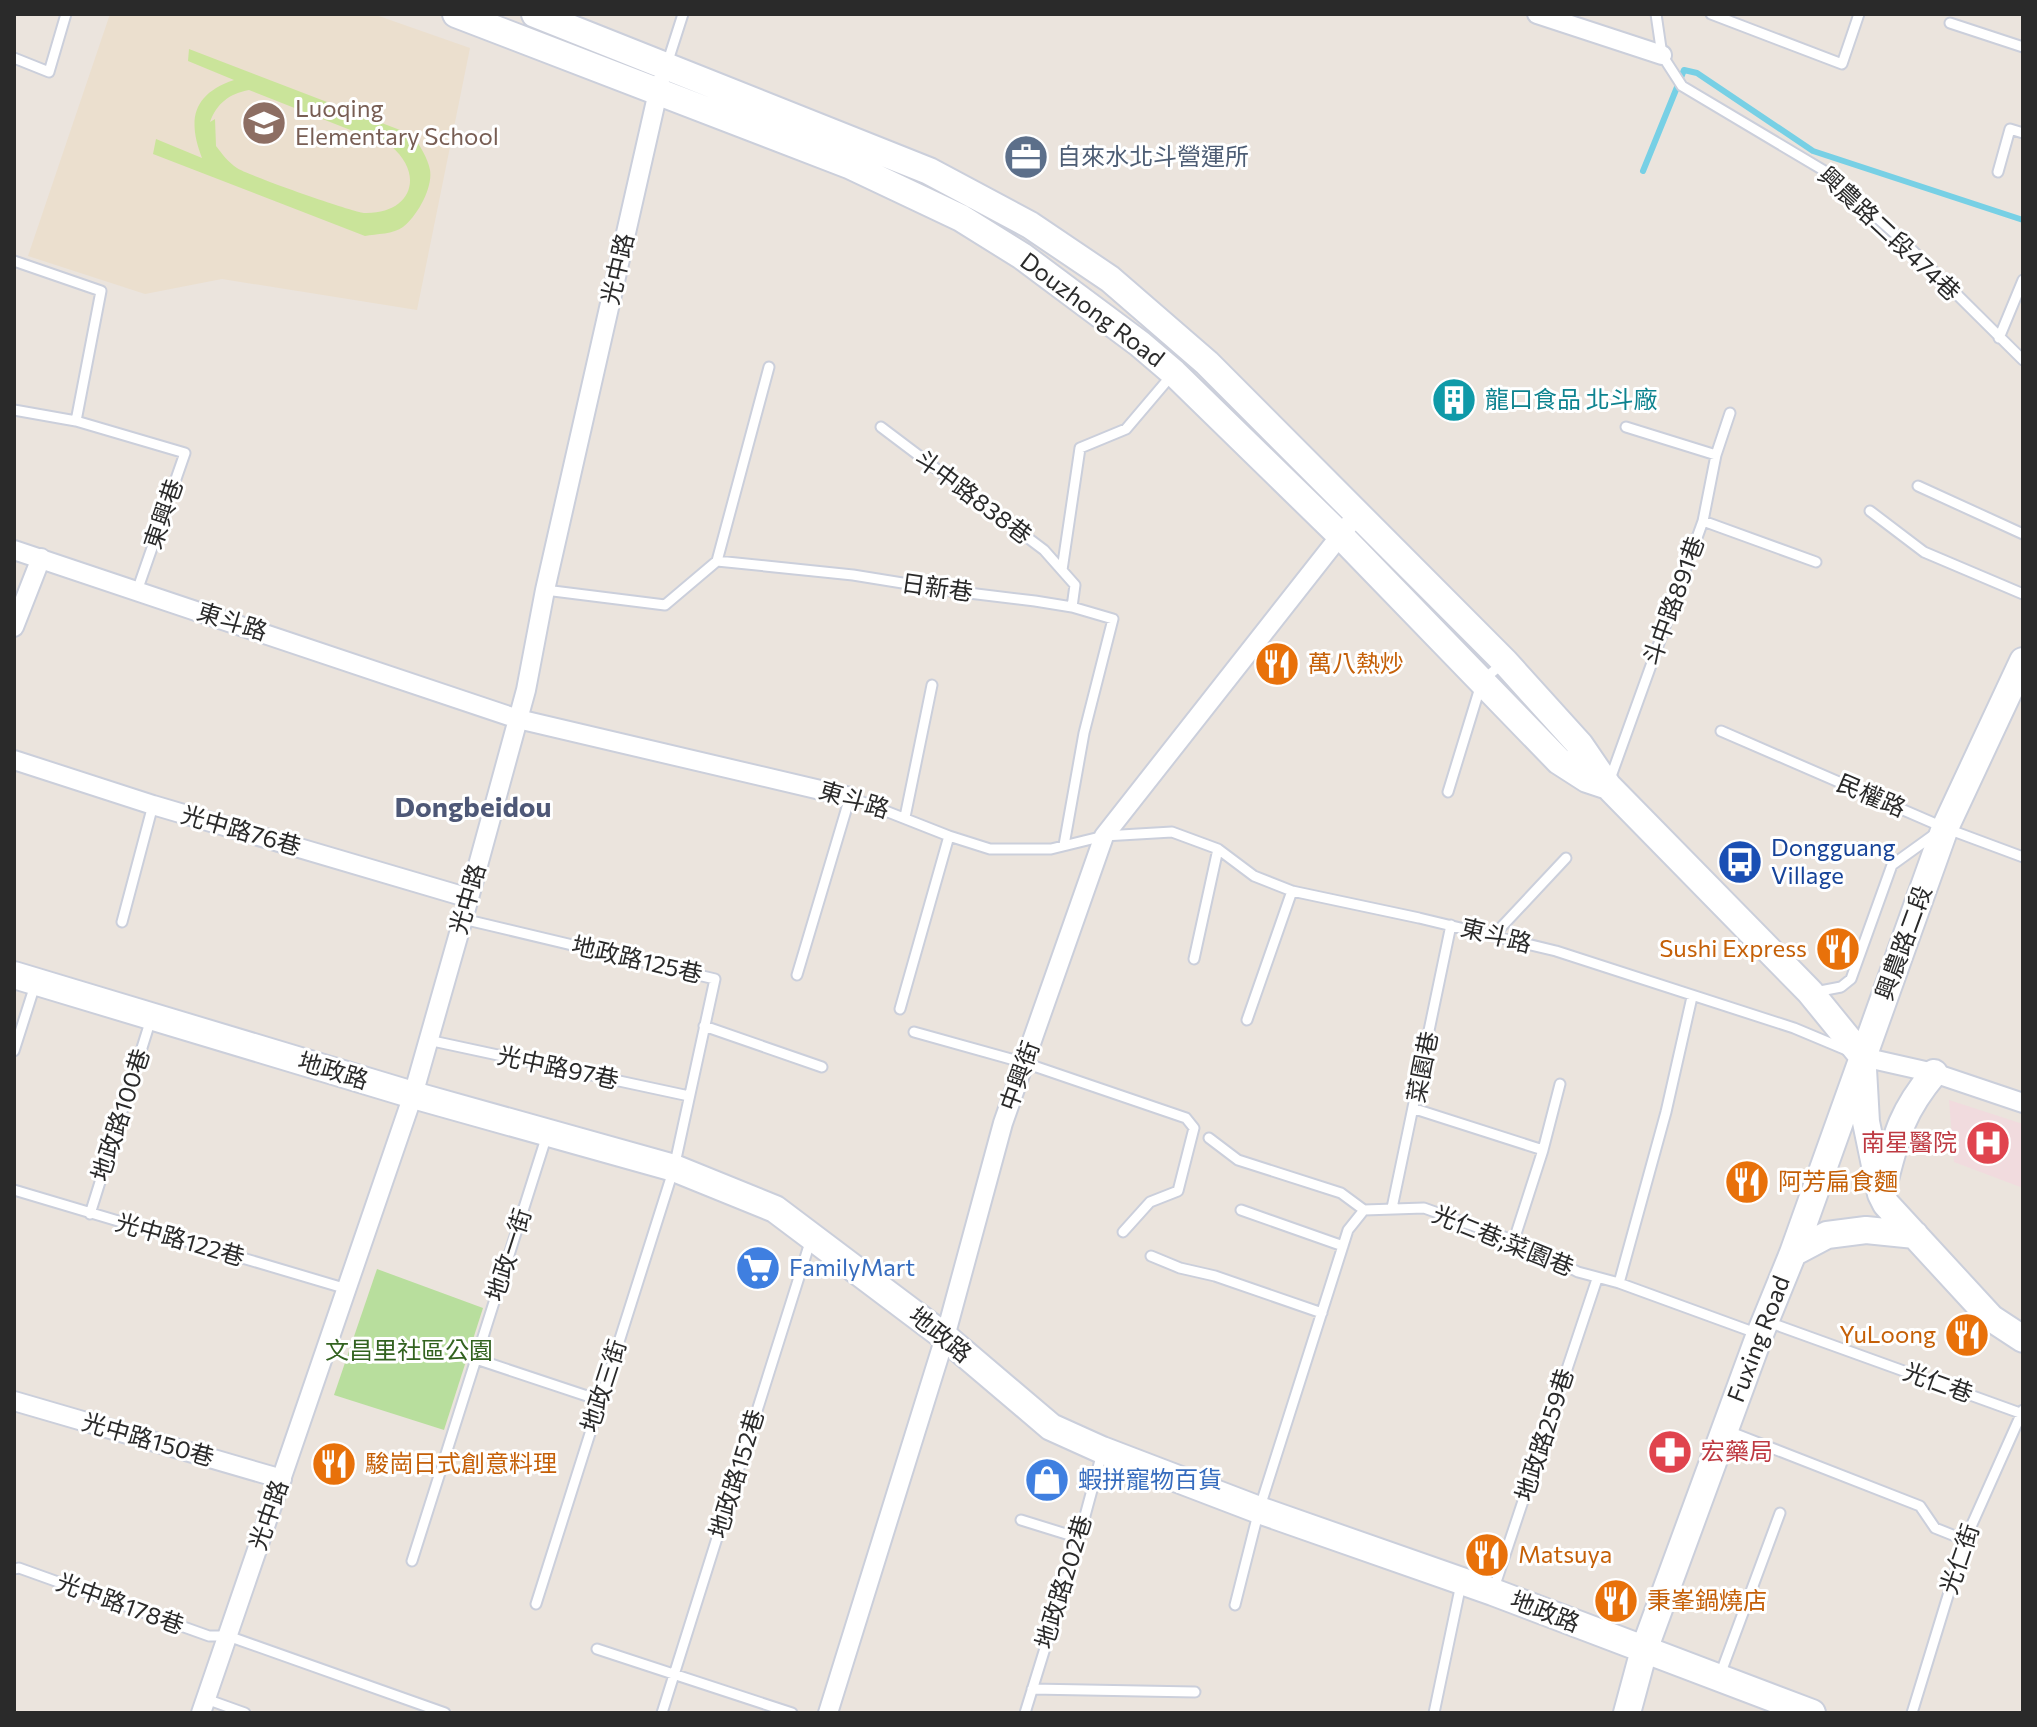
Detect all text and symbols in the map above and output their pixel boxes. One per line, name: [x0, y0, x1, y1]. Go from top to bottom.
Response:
place label: Luoqing Elementary School: [295, 93, 499, 150]
school or university icon: Luoqing Elementary School: [240, 99, 288, 147]
office icon: 自來水北斗營運所: [1002, 133, 1050, 181]
place label: 自來水北斗營運所: [1057, 141, 1249, 170]
street label: 興農路二段474巷: [1813, 160, 1967, 306]
street label: 光中路: [594, 230, 639, 307]
street label: Douzhong Road: [1015, 245, 1171, 372]
building icon: 龍口食品 北斗廠: [1430, 376, 1478, 424]
place label: 龍口食品 北斗廠: [1485, 384, 1658, 413]
street label: 斗中路838巷: [910, 442, 1038, 549]
street label: 東興巷: [137, 475, 188, 552]
street label: 斗中路891巷: [1636, 532, 1709, 669]
street label: 日新巷: [900, 567, 975, 606]
street label: 東斗路: [194, 596, 271, 645]
restaurant icon: 萬八熱炒: [1253, 640, 1301, 688]
place label: 萬八熱炒: [1308, 648, 1404, 677]
street label: 民權路: [1833, 767, 1910, 822]
street label: 東斗路: [816, 774, 893, 823]
district label: Dongbeidou: [394, 789, 552, 823]
street label: 光中路76巷: [178, 799, 305, 860]
place label: Dongguang Village: [1771, 832, 1896, 889]
bus stop icon: Dongguang Village: [1716, 838, 1764, 886]
street label: 光中路: [443, 860, 490, 937]
street label: 興農路二段: [1868, 881, 1937, 1004]
street label: 東斗路: [1458, 912, 1535, 957]
restaurant icon: Sushi Express: [1814, 925, 1862, 973]
street label: 地政路125巷: [569, 929, 706, 988]
place label: Sushi Express: [1659, 933, 1807, 962]
street label: 菜園巷: [1400, 1029, 1443, 1105]
street label: 中興街: [993, 1037, 1045, 1114]
street label: 光中路97巷: [495, 1040, 622, 1094]
street label: 地政路100巷: [85, 1045, 155, 1184]
street label: 地政路: [295, 1045, 372, 1094]
hospital icon: 南星醫院: [1964, 1119, 2012, 1167]
place label: 南星醫院: [1861, 1127, 1957, 1156]
restaurant icon: 阿芳扁食麵: [1723, 1158, 1771, 1206]
place label: 阿芳扁食麵: [1778, 1166, 1898, 1195]
street label: 光仁巷;菜園巷: [1429, 1198, 1578, 1281]
street label: 地政一街: [479, 1204, 536, 1305]
street label: 光中路122巷: [113, 1206, 248, 1271]
supermarket icon: FamilyMart: [734, 1244, 782, 1292]
place label: FamilyMart: [789, 1252, 915, 1281]
street label: Fuxing Road: [1720, 1271, 1795, 1406]
street label: 地政路: [904, 1300, 978, 1368]
restaurant icon: YuLoong: [1943, 1311, 1991, 1359]
place label: YuLoong: [1839, 1319, 1936, 1348]
park label: 文昌里社區公園: [325, 1335, 493, 1364]
street label: 地政三街: [574, 1335, 631, 1436]
street label: 光仁巷: [1900, 1356, 1977, 1408]
street label: 地政路259巷: [1509, 1365, 1579, 1504]
street label: 光中路150巷: [79, 1406, 218, 1471]
street label: 地政路152巷: [702, 1406, 769, 1542]
pharmacy icon: 宏藥局: [1646, 1428, 1694, 1476]
place label: 宏藥局: [1701, 1436, 1773, 1465]
restaurant icon: 駿崗日式創意料理: [310, 1440, 358, 1488]
place label: 駿崗日式創意料理: [365, 1448, 557, 1477]
shop icon: 蝦拼寵物百貨: [1023, 1456, 1071, 1504]
place label: 蝦拼寵物百貨: [1078, 1464, 1222, 1493]
street label: 光中路: [242, 1476, 293, 1553]
street label: 地政路202巷: [1029, 1511, 1097, 1652]
street label: 光仁街: [1933, 1520, 1984, 1597]
restaurant icon: Matsuya: [1463, 1531, 1511, 1579]
place label: Matsuya: [1518, 1539, 1612, 1568]
street label: 光中路178巷: [53, 1566, 188, 1639]
restaurant icon: 秉峯鍋燒店: [1592, 1577, 1640, 1625]
street label: 地政路: [1507, 1584, 1584, 1637]
place label: 秉峯鍋燒店: [1647, 1585, 1767, 1614]

